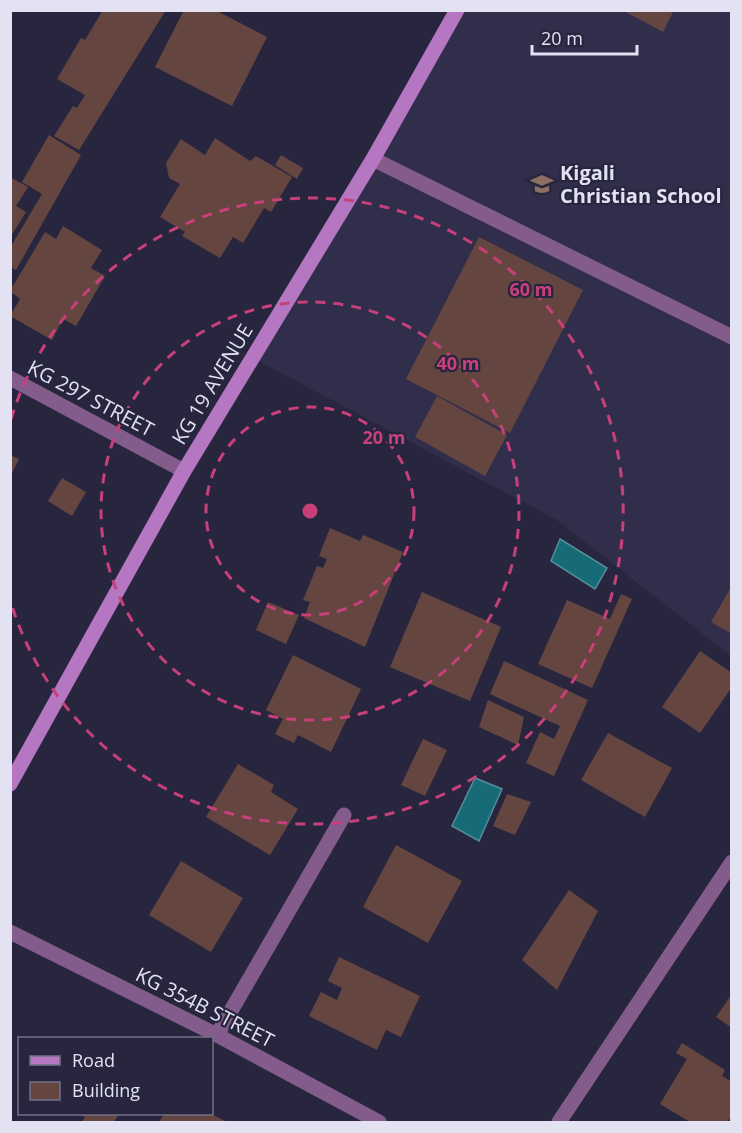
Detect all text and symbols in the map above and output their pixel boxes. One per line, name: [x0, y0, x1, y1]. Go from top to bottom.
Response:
scale bar: [532, 18, 637, 56]
text: 20 m: [541, 26, 583, 50]
place label: Kigali Christian School: [560, 159, 722, 209]
school or university icon: Kigali Christian School: [529, 171, 555, 197]
text: 60 m: [510, 277, 552, 301]
street label: KG 19 AVENUE: [165, 319, 259, 449]
text: 40 m: [437, 351, 479, 375]
street label: KG 297 STREET: [23, 353, 159, 443]
text: 20 m: [363, 425, 405, 449]
centre of rings: [300, 501, 320, 521]
street label: KG 354B STREET: [131, 960, 279, 1054]
legend: [18, 1037, 213, 1115]
text: Road: [72, 1048, 115, 1072]
text: Building: [72, 1078, 140, 1102]

